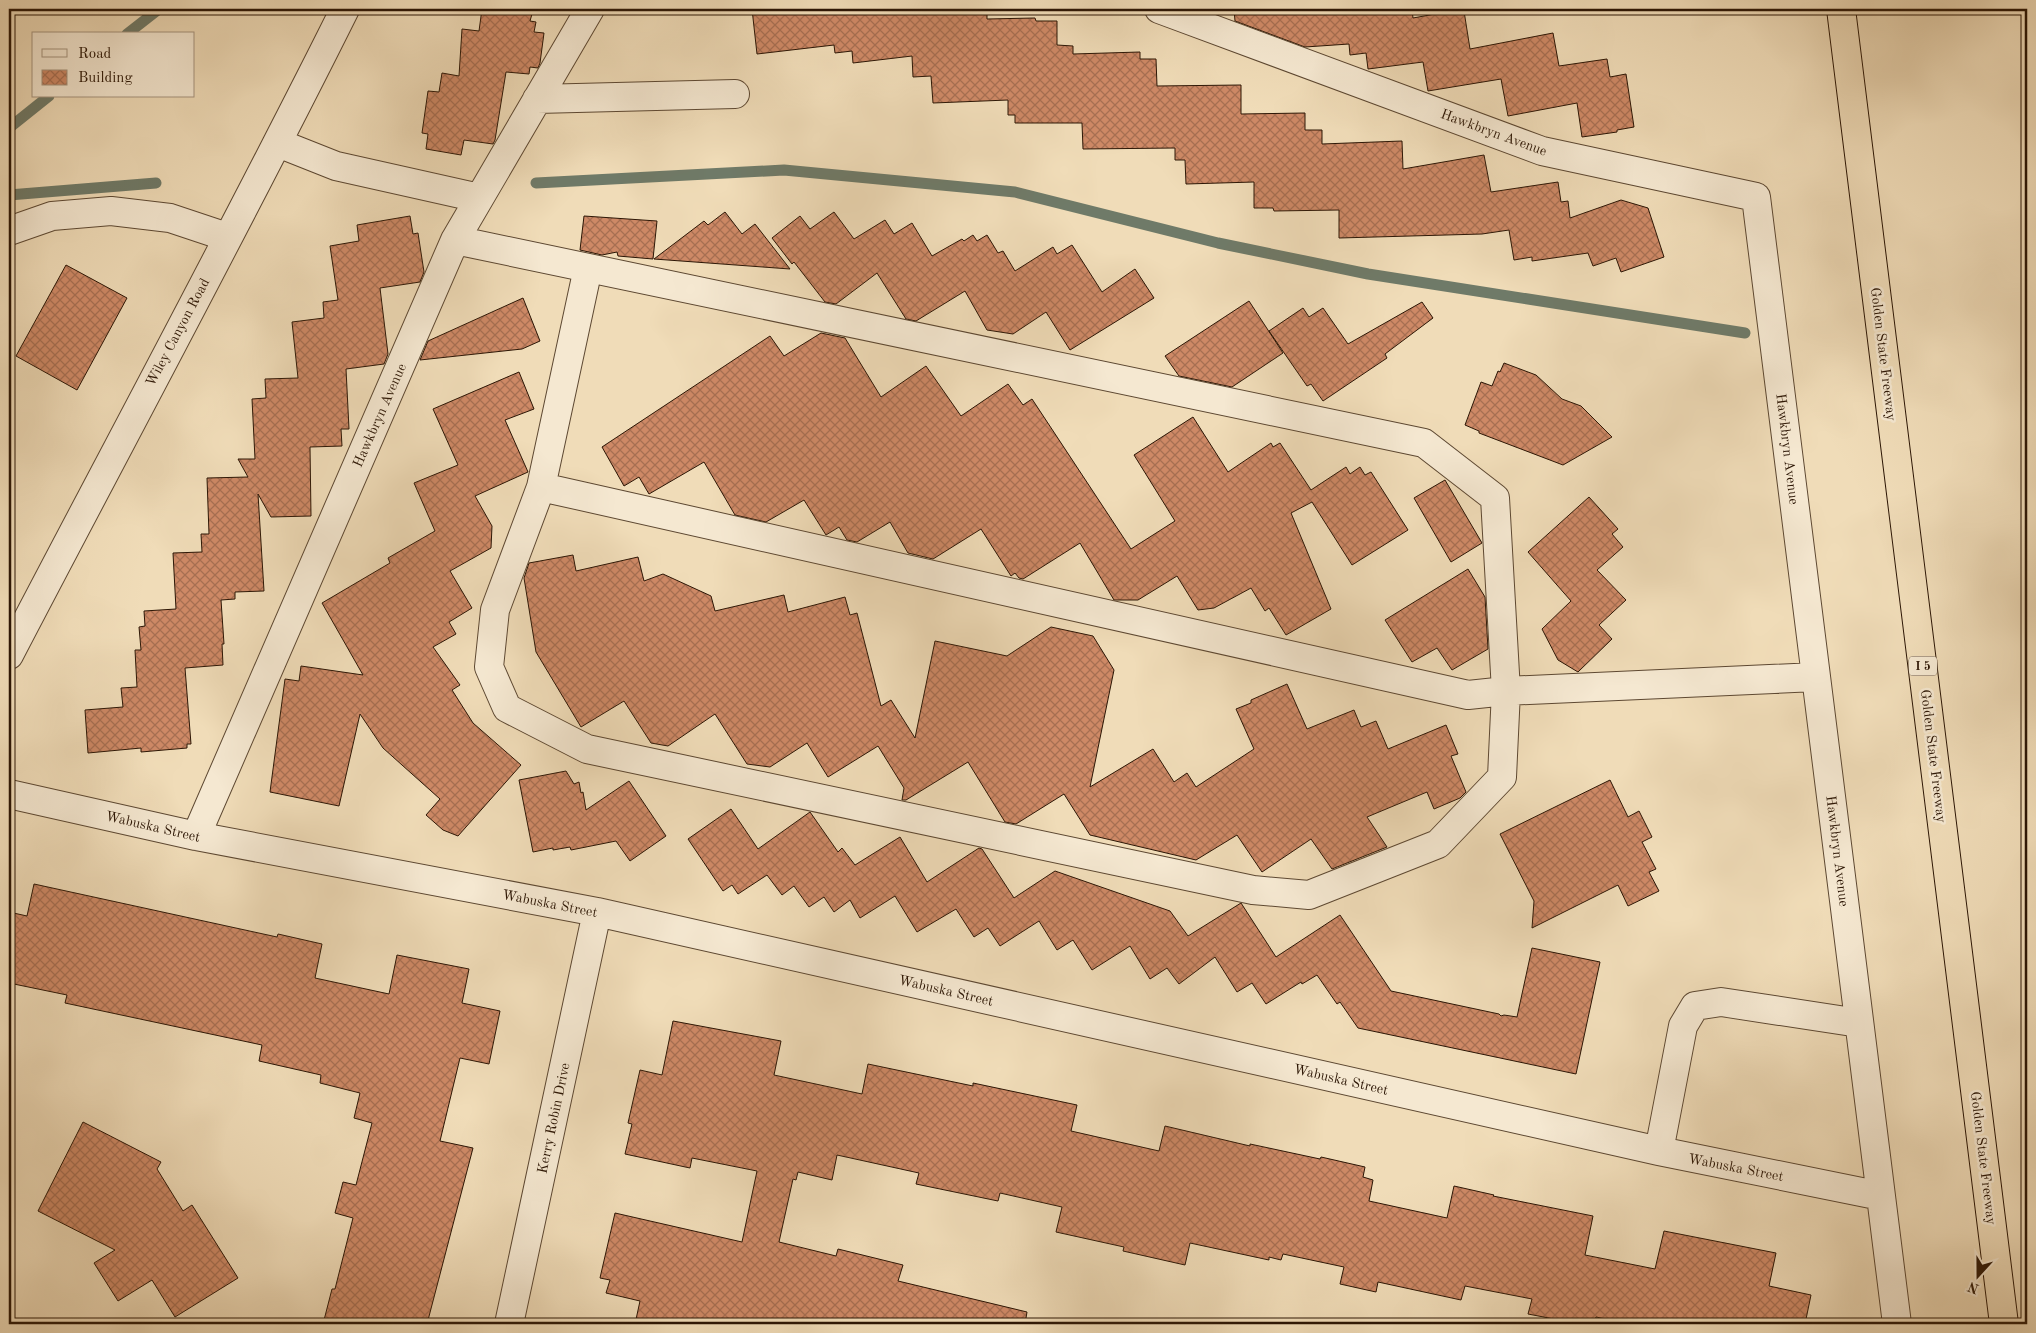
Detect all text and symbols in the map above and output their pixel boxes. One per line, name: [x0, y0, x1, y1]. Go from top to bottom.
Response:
legend: [32, 32, 195, 98]
text: Road: [78, 47, 112, 62]
text: Building: [78, 71, 133, 86]
street label: Hawkbryn Avenue: [1439, 107, 1549, 159]
street label: Wiley Canyon Road: [144, 276, 212, 389]
street label: Golden State Freeway: [1868, 287, 1898, 422]
street label: Hawkbryn Avenue: [351, 361, 409, 469]
street label: Hawkbryn Avenue: [1773, 393, 1801, 506]
road number: I 5: [1909, 656, 1937, 676]
street label: Golden State Freeway: [1918, 689, 1948, 824]
street label: Hawkbryn Avenue: [1823, 795, 1851, 908]
street label: Wabuska Street: [104, 809, 202, 845]
street label: Wabuska Street: [501, 888, 599, 920]
street label: Wabuska Street: [897, 973, 995, 1009]
street label: Kerry Robin Drive: [535, 1062, 573, 1175]
street label: Wabuska Street: [1292, 1062, 1390, 1098]
street label: Golden State Freeway: [1968, 1091, 1998, 1226]
street label: Wabuska Street: [1687, 1152, 1785, 1184]
north arrow: [1954, 1250, 2004, 1300]
text: N: [1966, 1279, 1981, 1296]

